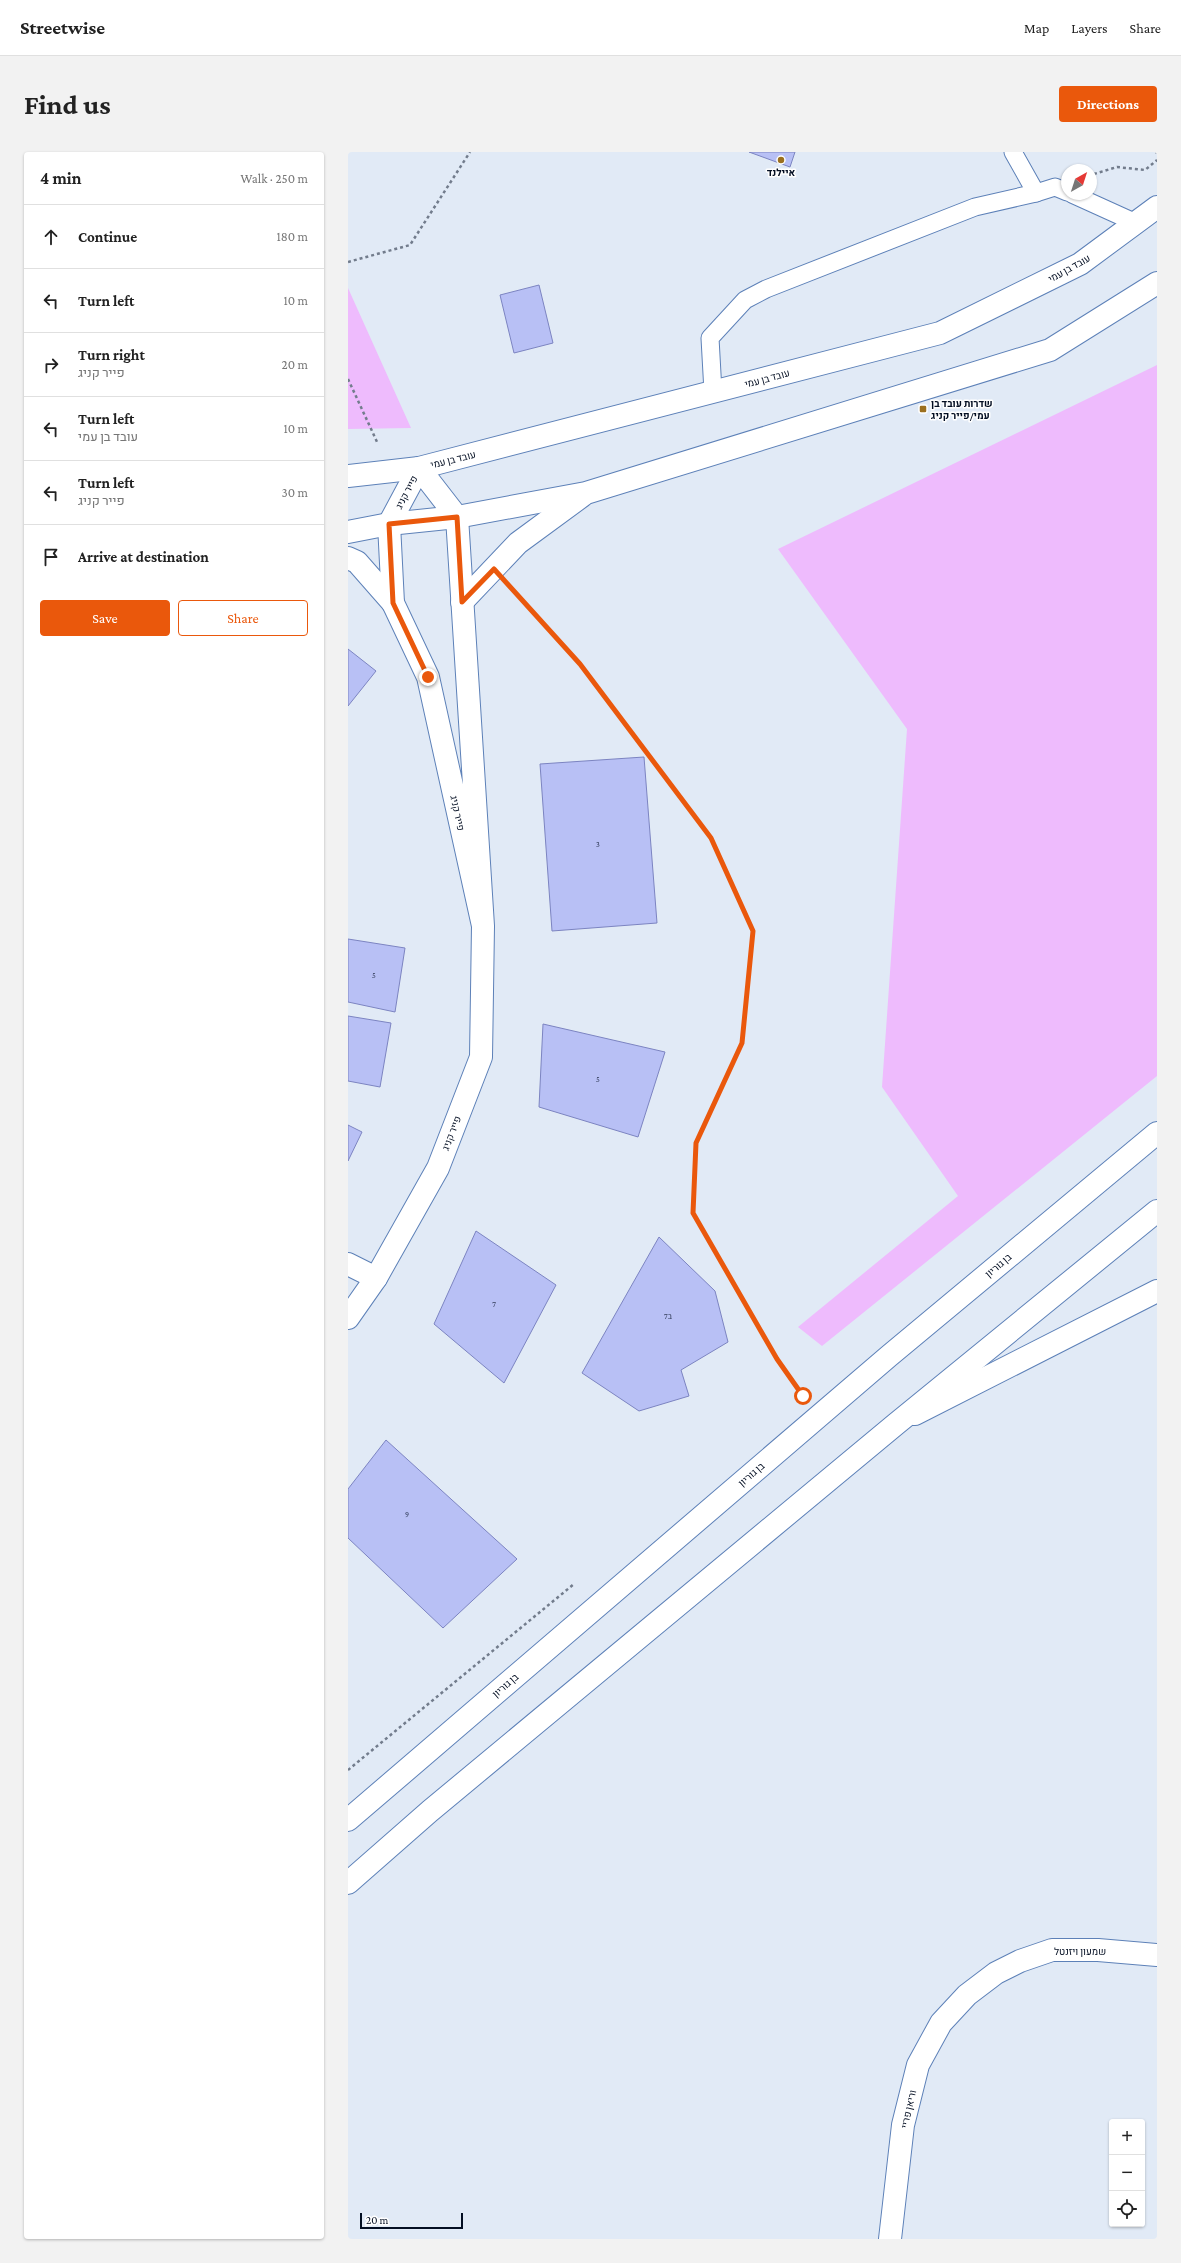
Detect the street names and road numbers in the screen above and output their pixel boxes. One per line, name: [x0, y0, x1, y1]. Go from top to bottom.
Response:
street label: עובד בן עמי: [1046, 252, 1092, 284]
street label: עובד בן עמי: [743, 367, 791, 390]
street label: עובד בן עמי: [429, 449, 477, 470]
street label: פייר קניג: [393, 474, 420, 511]
street label: פייר קניג: [448, 794, 467, 832]
street label: פייר קניג: [440, 1114, 463, 1152]
street label: בן גוריון: [983, 1251, 1014, 1279]
street label: בן גוריון: [736, 1460, 767, 1489]
street label: בן גוריון: [490, 1671, 521, 1700]
street label: שמעון ויזנטל: [1054, 1946, 1106, 1957]
street label: וריאן פריי: [899, 2089, 918, 2129]

